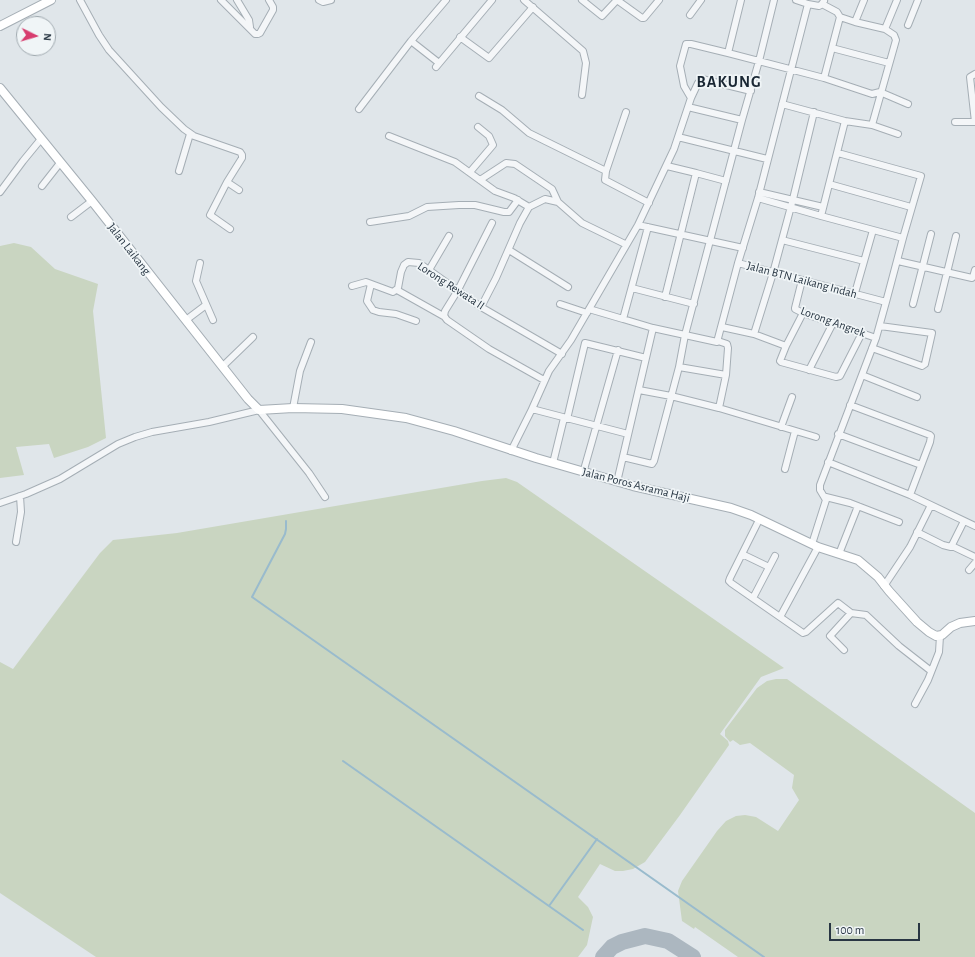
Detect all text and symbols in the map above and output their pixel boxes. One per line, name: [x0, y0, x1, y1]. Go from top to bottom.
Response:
north arrow: [16, 16, 56, 56]
text: N: [42, 33, 53, 41]
district label: BAKUNG: [697, 72, 761, 92]
street label: Jalan Laikang: [104, 220, 154, 278]
street label: Jalan BTN Laikang Indah: [745, 258, 859, 302]
street label: Lorong Rewata II: [415, 259, 487, 313]
street label: Lorong Angrek: [799, 304, 867, 340]
street label: Jalan Poros Asrama Haji: [581, 465, 691, 505]
scale bar: [831, 915, 922, 941]
text: 100 m: [836, 924, 864, 936]

